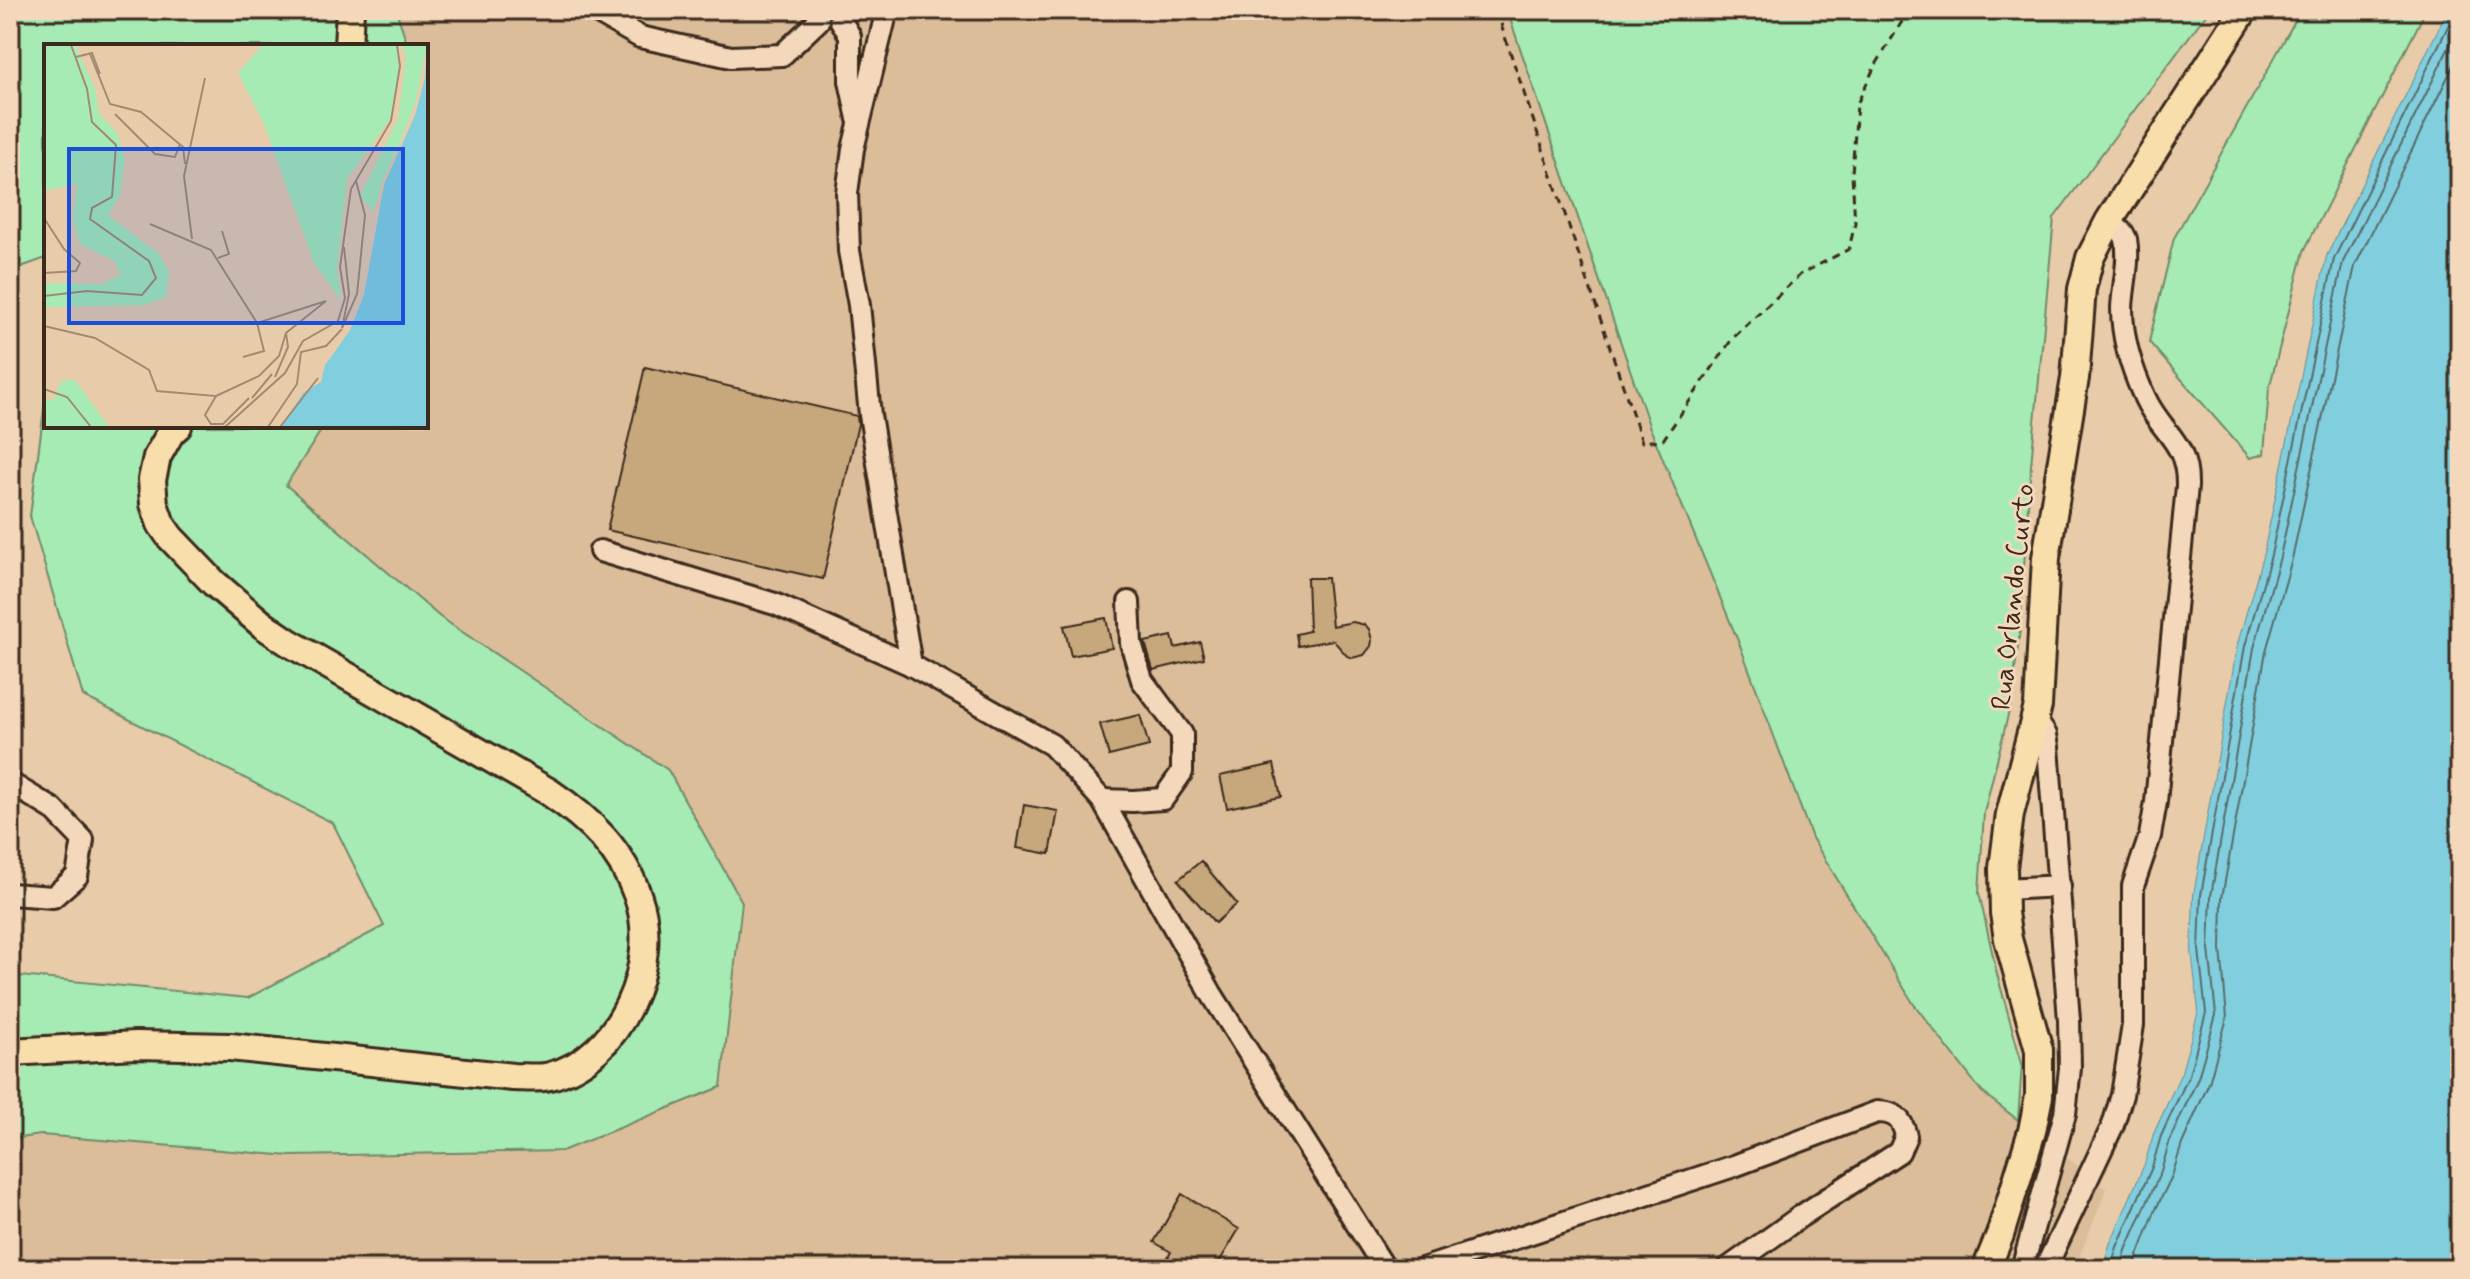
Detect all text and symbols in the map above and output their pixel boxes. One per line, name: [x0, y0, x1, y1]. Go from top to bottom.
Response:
inset map: [44, 44, 428, 428]
street label: Rua Orlando Curto: [1984, 482, 2044, 712]

